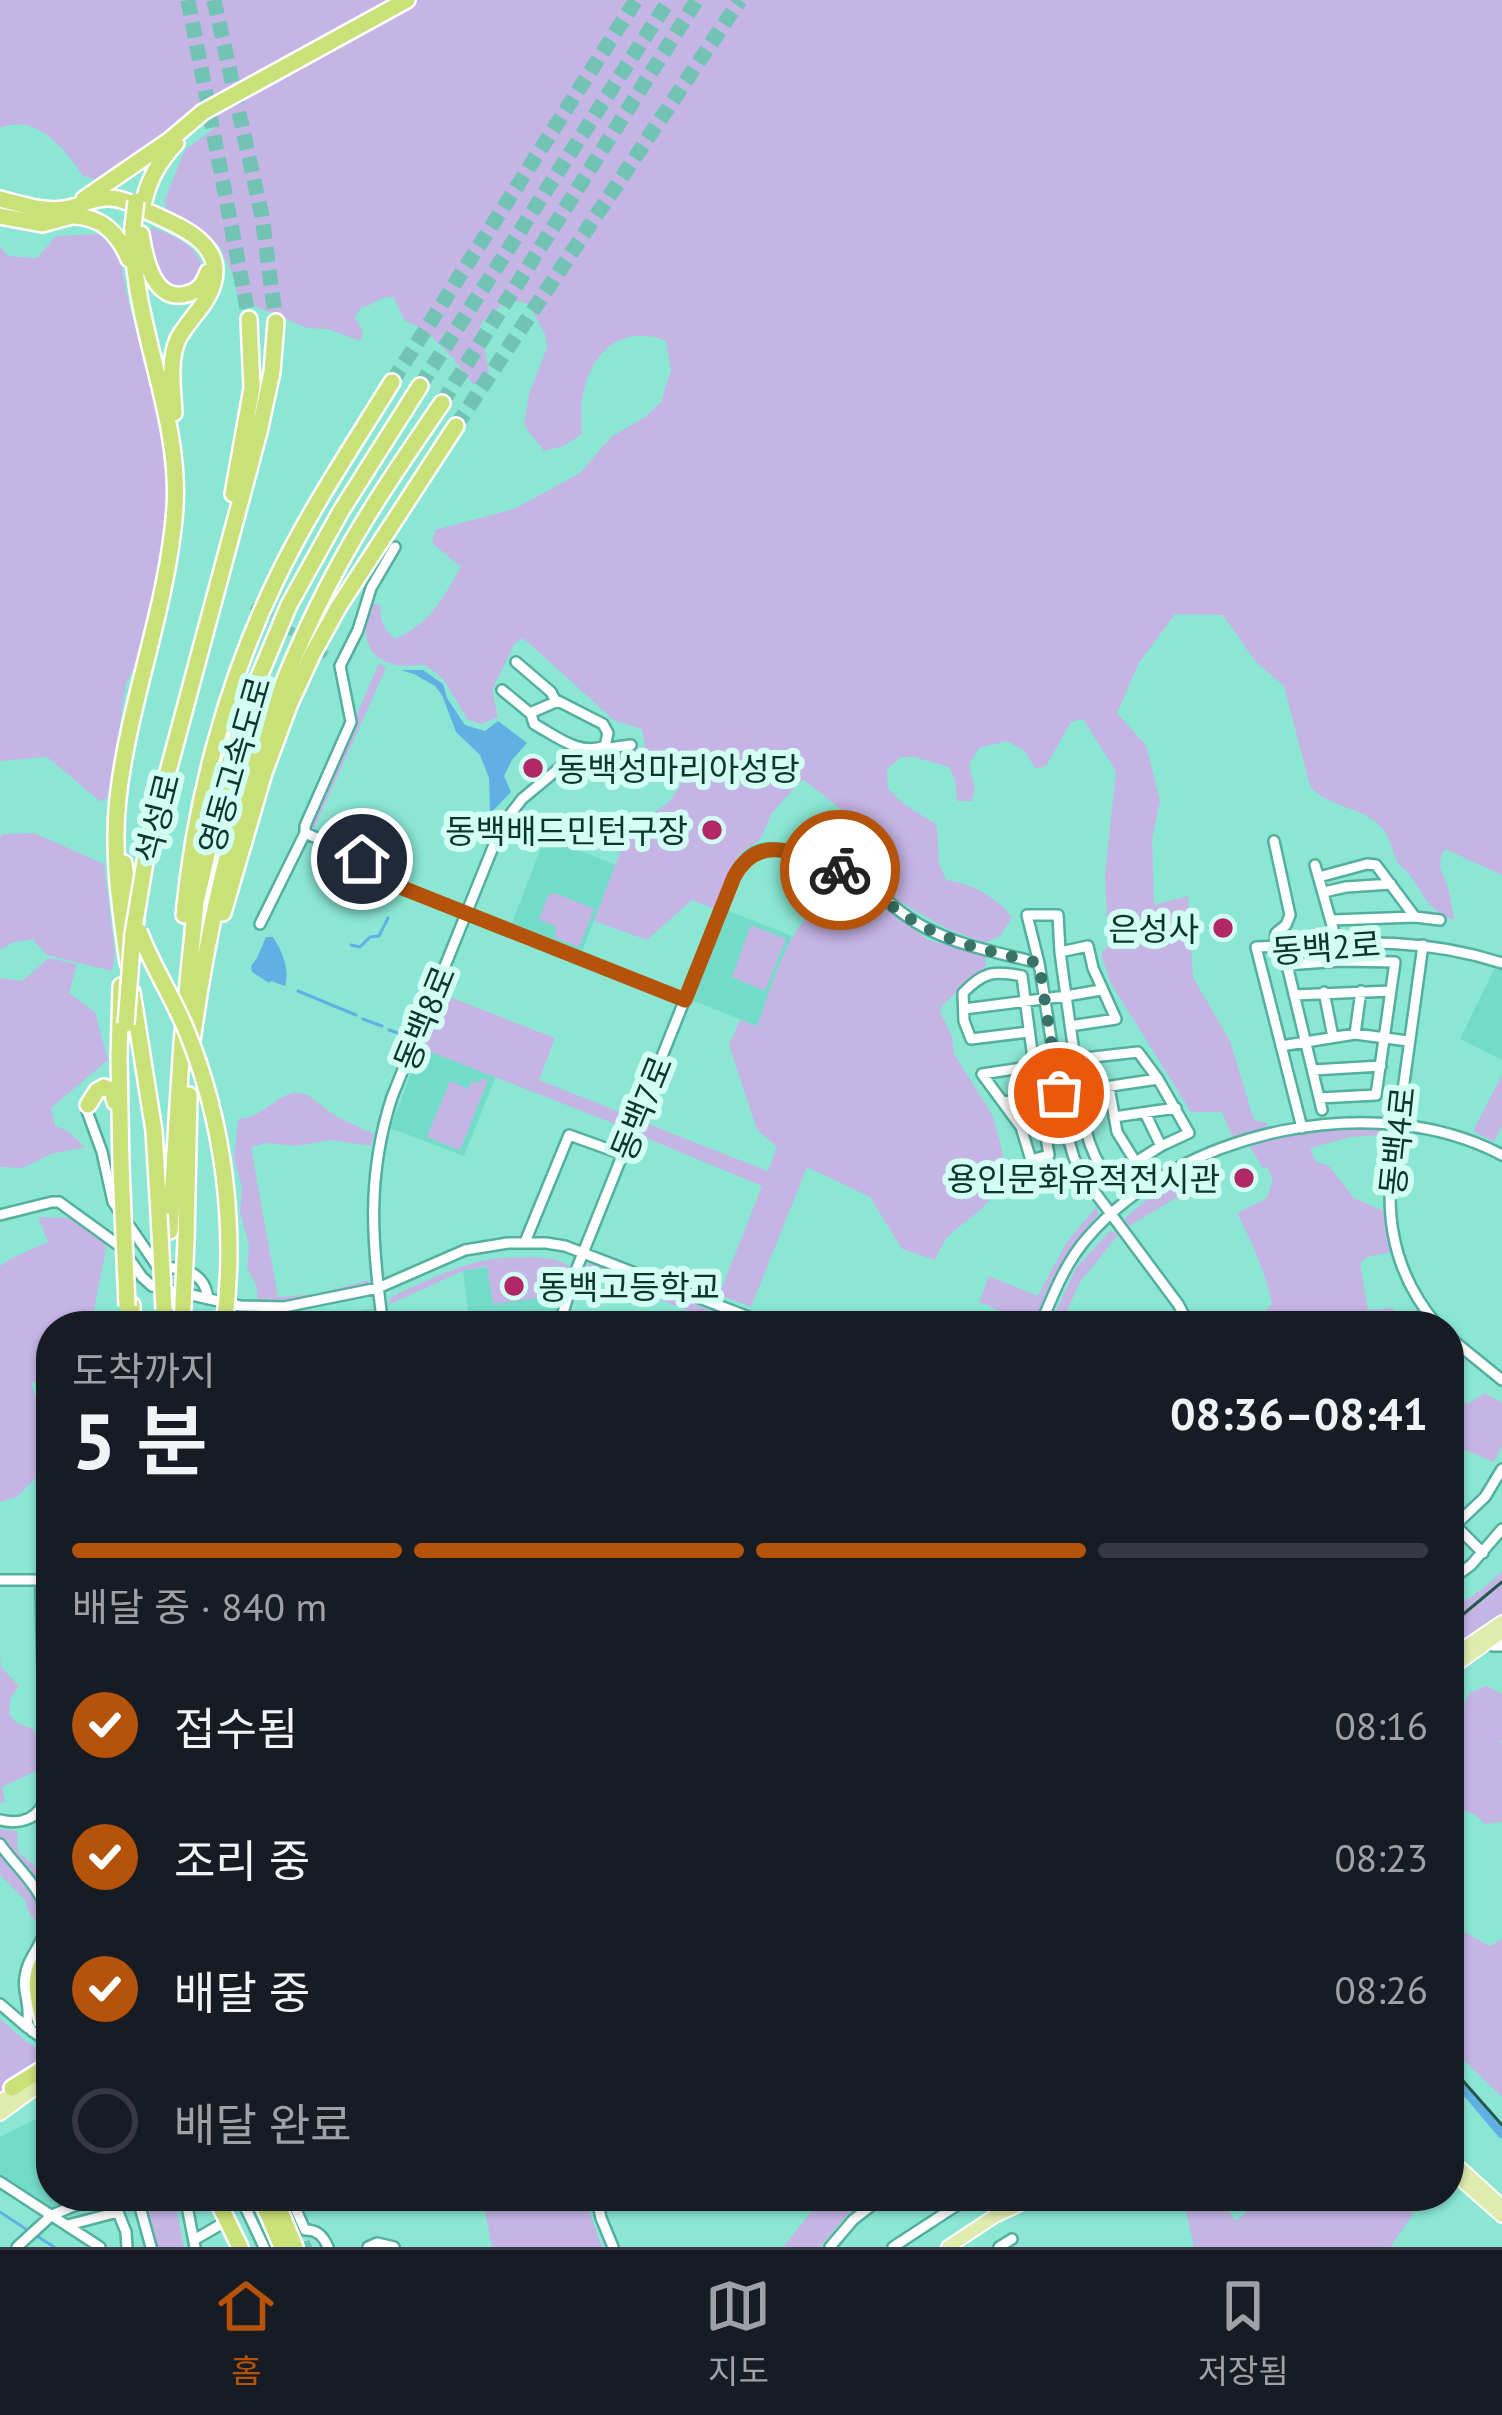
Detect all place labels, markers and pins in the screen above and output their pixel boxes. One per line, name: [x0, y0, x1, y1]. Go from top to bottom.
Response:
place label: 동백성마리아성당: [557, 747, 800, 790]
marker: 동백성마리아성당: [520, 755, 546, 781]
pin: [311, 808, 413, 910]
place label: 동백배드민턴구장: [445, 809, 688, 852]
marker: 동백배드민턴구장: [699, 817, 725, 843]
place label: 은성사: [1108, 907, 1199, 950]
marker: 은성사: [1210, 915, 1236, 941]
pin: [1008, 1042, 1110, 1144]
place label: 용인문화유적전시관: [947, 1157, 1220, 1200]
marker: 용인문화유적전시관: [1231, 1165, 1257, 1191]
place label: 동백고등학교: [538, 1265, 720, 1308]
marker: 동백고등학교: [501, 1273, 527, 1299]

